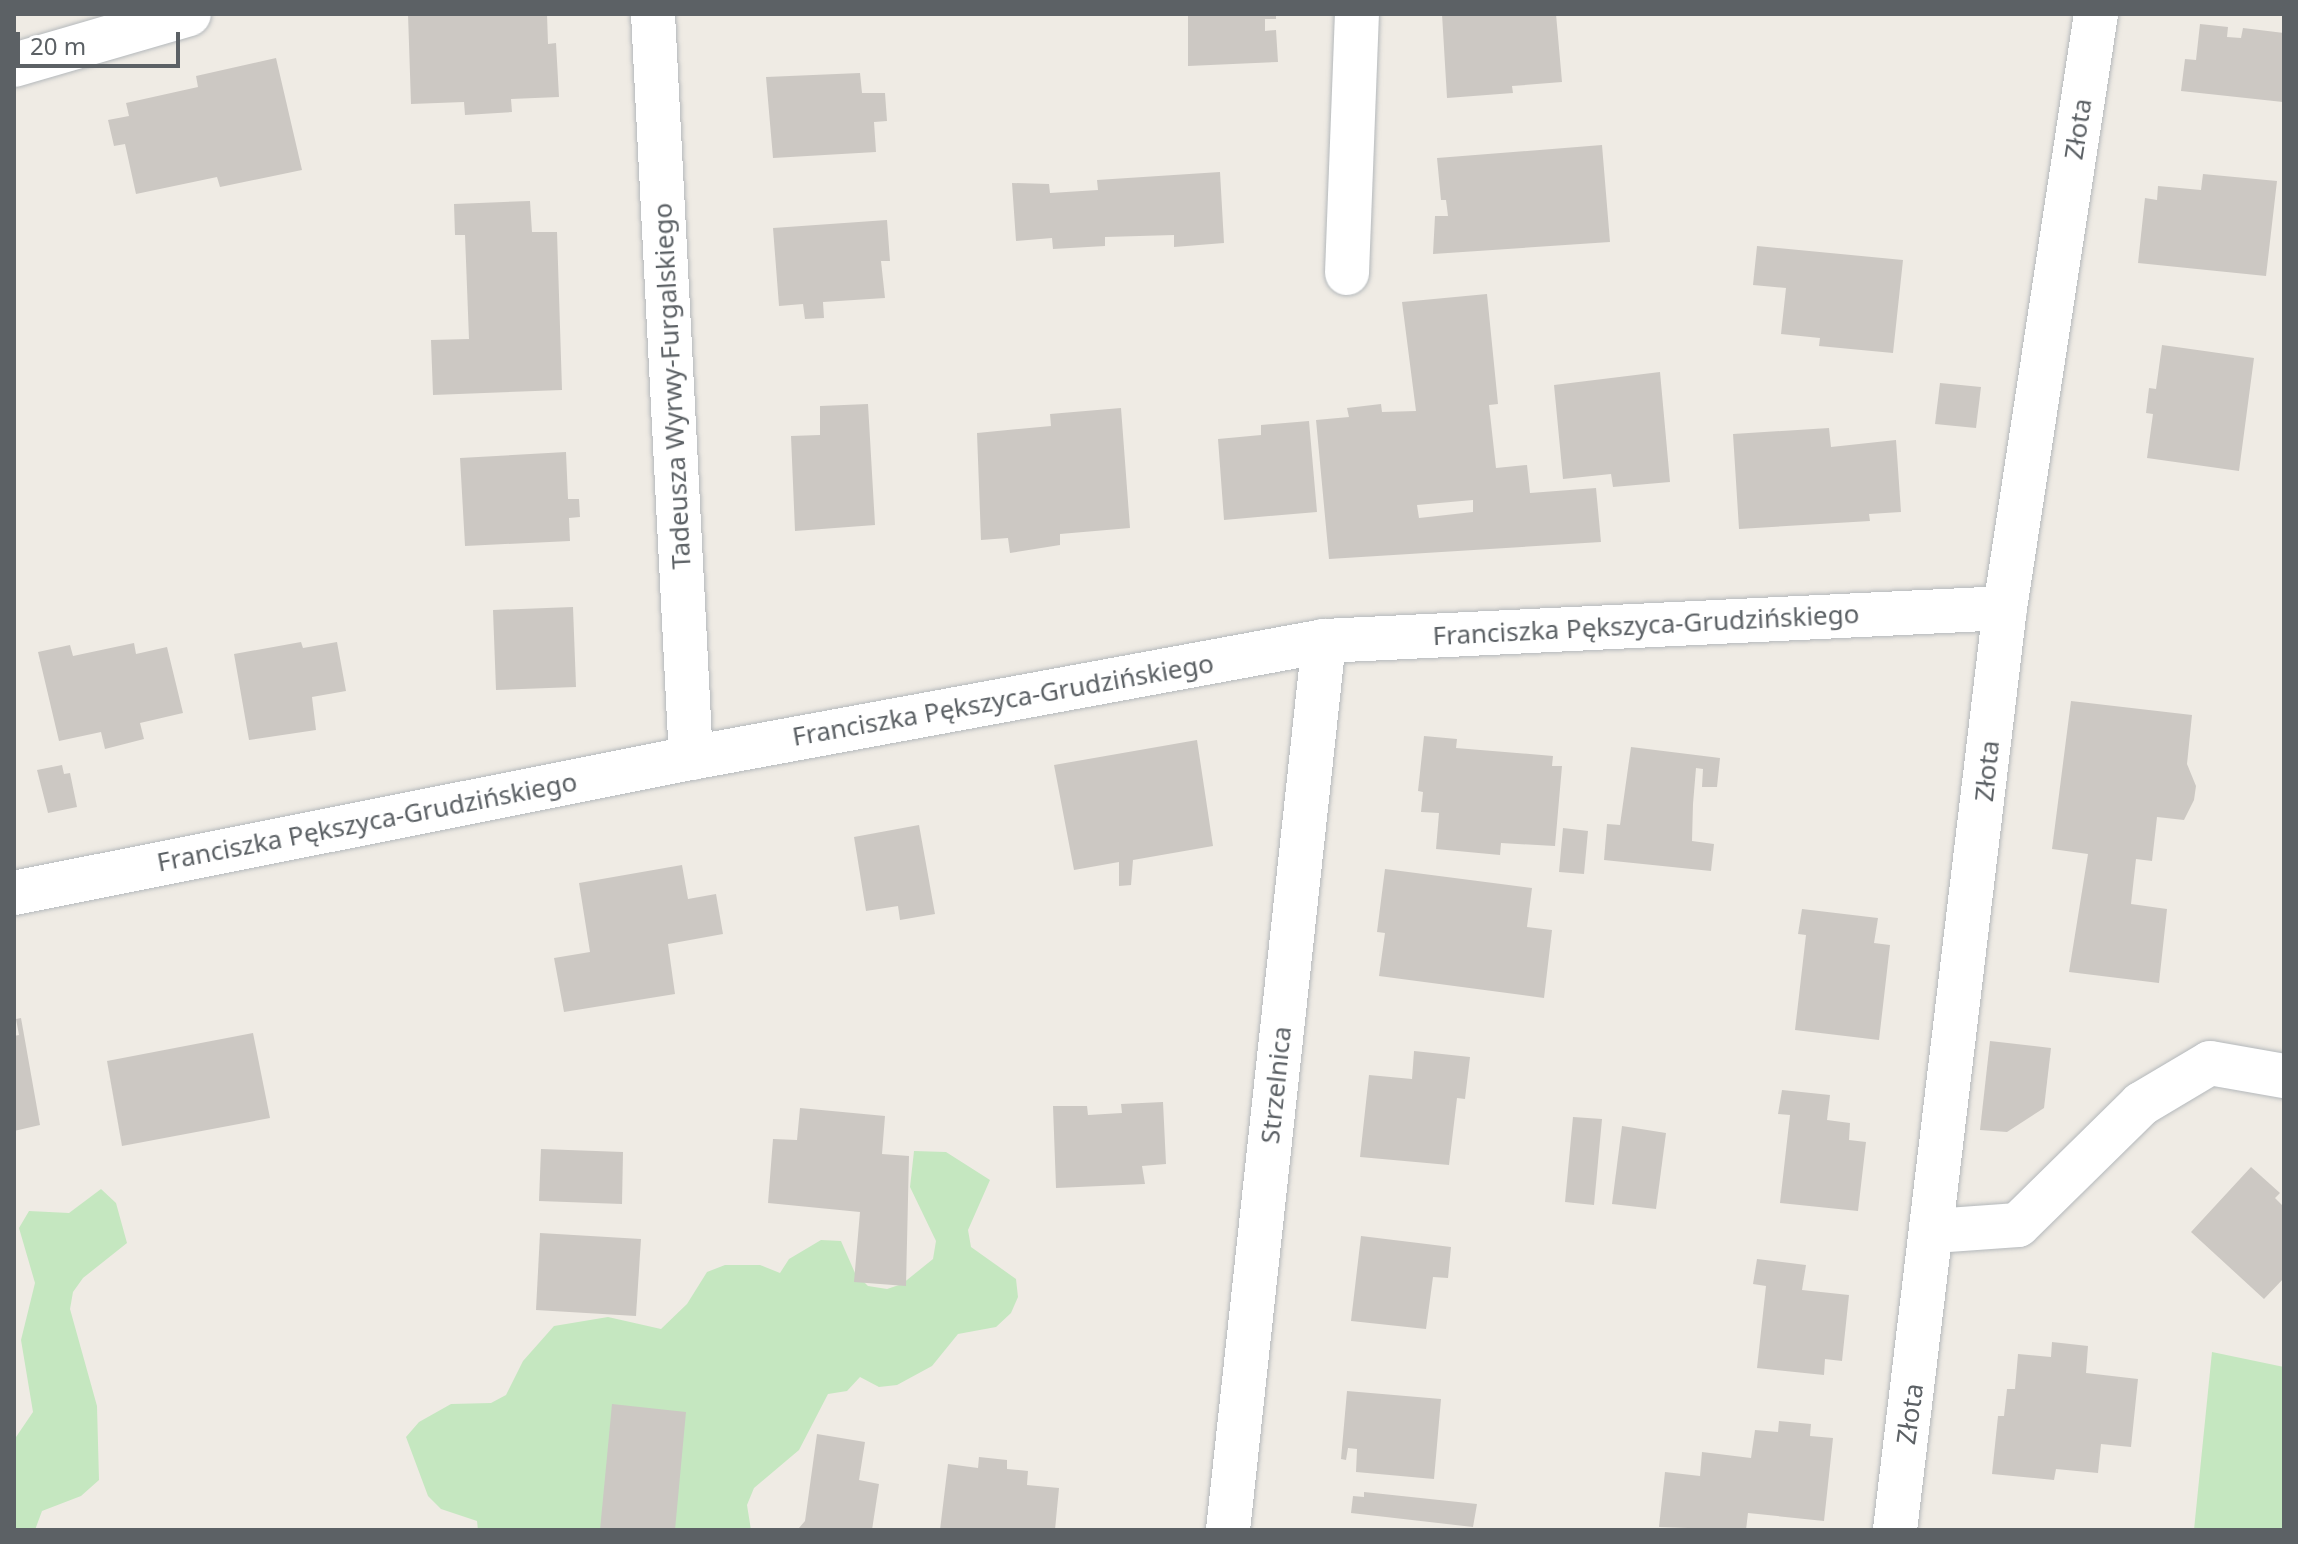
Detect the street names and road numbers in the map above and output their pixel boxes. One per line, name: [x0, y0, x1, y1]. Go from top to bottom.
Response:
street label: Złota: [2058, 96, 2098, 162]
street label: Tadeusza Wyrwy-Furgalskiego: [647, 202, 697, 570]
street label: Franciszka Pększyca-Grudzińskiego: [1432, 598, 1860, 652]
street label: Franciszka Pększyca-Grudzińskiego: [790, 648, 1216, 752]
street label: Złota: [1968, 739, 2006, 803]
street label: Franciszka Pększyca-Grudzińskiego: [154, 766, 580, 878]
street label: Strzelnica: [1254, 1025, 1298, 1145]
street label: Złota: [1890, 1381, 1930, 1447]

